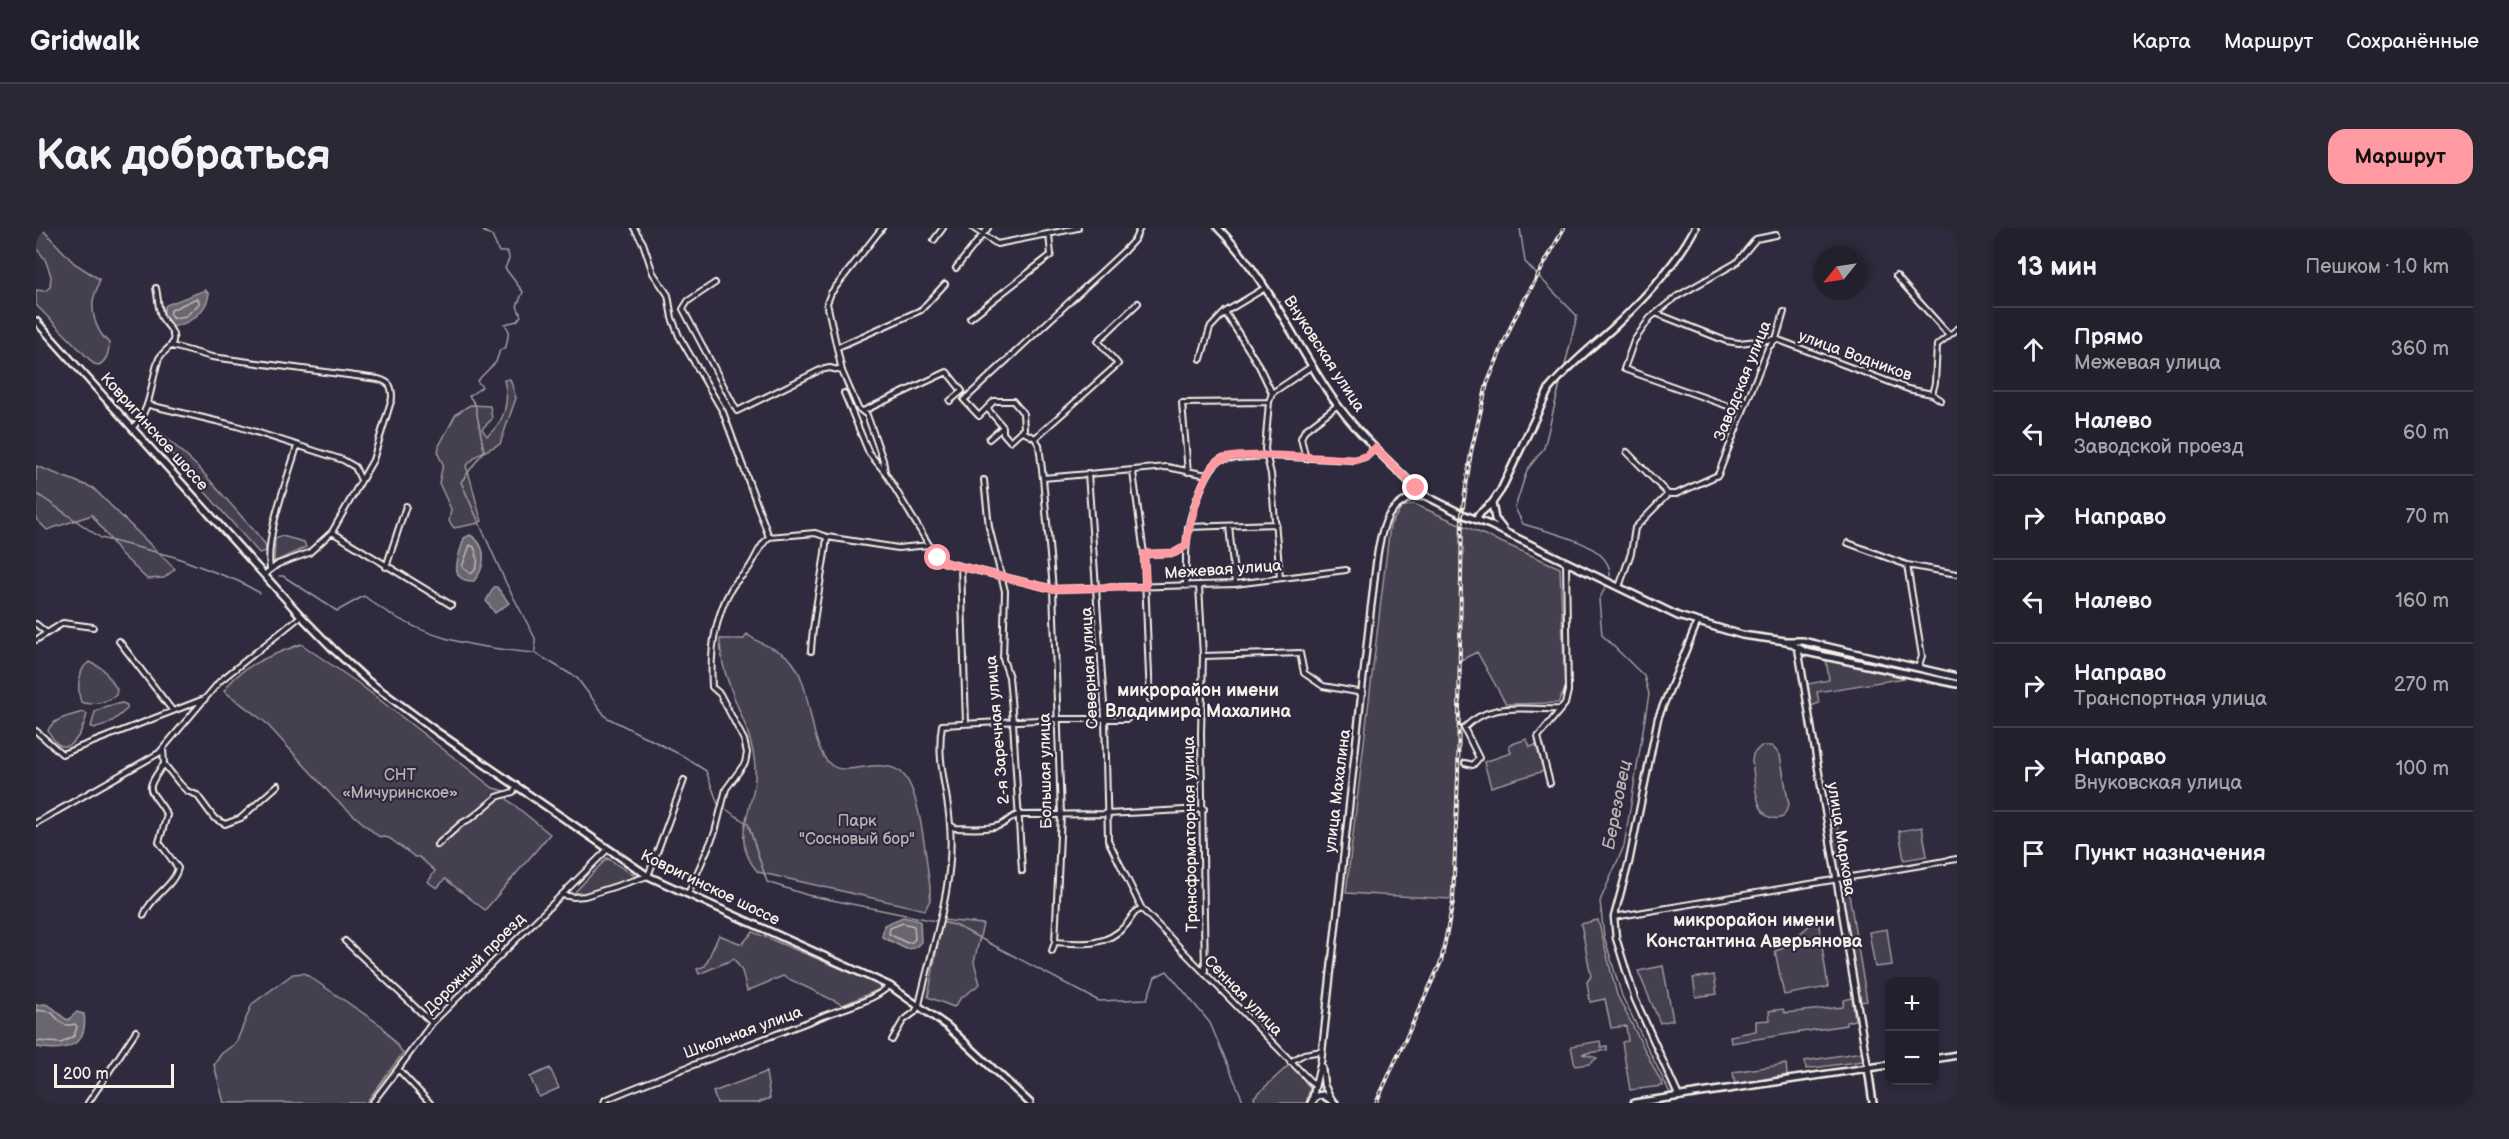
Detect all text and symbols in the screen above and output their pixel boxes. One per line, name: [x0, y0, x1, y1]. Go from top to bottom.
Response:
text: Gridwalk: [30, 25, 140, 58]
text: Карта: [2132, 29, 2191, 54]
text: Маршрут: [2224, 29, 2313, 54]
text: Сохранённые: [2346, 29, 2479, 54]
button: Маршрут: [2328, 129, 2473, 184]
text: Как добраться: [36, 131, 331, 182]
north arrow: [1813, 246, 1867, 300]
text: 13 мин: [2017, 252, 2097, 283]
text: Пешком · 1.0 km: [2305, 255, 2449, 279]
street label: Внуковская улица: [1279, 292, 1369, 416]
street label: Заводская улица: [1710, 318, 1776, 444]
text: Прямо: [2074, 324, 2143, 351]
street label: улица Водников: [1796, 327, 1915, 386]
icon: ahead: [2017, 333, 2050, 366]
text: 360 m: [2391, 337, 2449, 361]
text: Межевая улица: [2074, 351, 2221, 375]
street label: Ковригинское шоссе: [96, 369, 212, 495]
text: Налево: [2074, 408, 2152, 435]
icon: left: [2017, 417, 2050, 450]
text: 60 m: [2403, 421, 2449, 445]
text: Заводской проезд: [2074, 435, 2244, 459]
route end: [1402, 474, 1428, 500]
icon: right: [2017, 501, 2050, 534]
text: Направо: [2074, 504, 2166, 531]
text: 70 m: [2405, 505, 2449, 529]
route start: [924, 544, 950, 570]
street label: Межевая улица: [1164, 556, 1283, 584]
icon: left: [2017, 585, 2050, 618]
text: Налево: [2074, 588, 2152, 615]
text: 160 m: [2395, 589, 2449, 613]
street label: Северная улица: [1077, 606, 1103, 729]
street label: 2-я Заречная улица: [982, 654, 1014, 805]
text: Направо: [2074, 660, 2166, 687]
icon: right: [2017, 669, 2050, 702]
text: 270 m: [2394, 673, 2449, 697]
district label: микрорайон имени Владимира Махалина: [1105, 680, 1292, 722]
text: Транспортная улица: [2074, 687, 2267, 711]
street label: Большая улица: [1035, 713, 1057, 829]
street label: улица Махалина: [1321, 728, 1355, 854]
street label: Трансформаторная улица: [1180, 735, 1202, 932]
text: Направо: [2074, 744, 2166, 771]
icon: right: [2017, 753, 2050, 786]
text: 100 m: [2396, 757, 2449, 781]
water label: Березовец: [1598, 758, 1636, 852]
park label: СНТ «Мичуринское»: [342, 766, 458, 803]
text: Внуковская улица: [2074, 771, 2242, 795]
street label: улица Маркова: [1823, 781, 1859, 898]
park label: Парк "Сосновый бор": [799, 812, 915, 849]
icon: arrive: [2017, 837, 2050, 870]
text: Пункт назначения: [2074, 840, 2266, 867]
street label: Ковригинское шоссе: [637, 846, 783, 930]
street label: Дорожный проезд: [421, 909, 530, 1018]
district label: микрорайон имени Константина Аверьянова: [1646, 910, 1863, 952]
street label: Сенная улица: [1200, 952, 1287, 1041]
map controls: [1885, 977, 1939, 1085]
button: +: [1885, 977, 1939, 1031]
street label: Школьная улица: [681, 1003, 805, 1063]
button: −: [1885, 1031, 1939, 1085]
scale bar: [54, 1061, 174, 1088]
text: 200 m: [63, 1065, 109, 1084]

